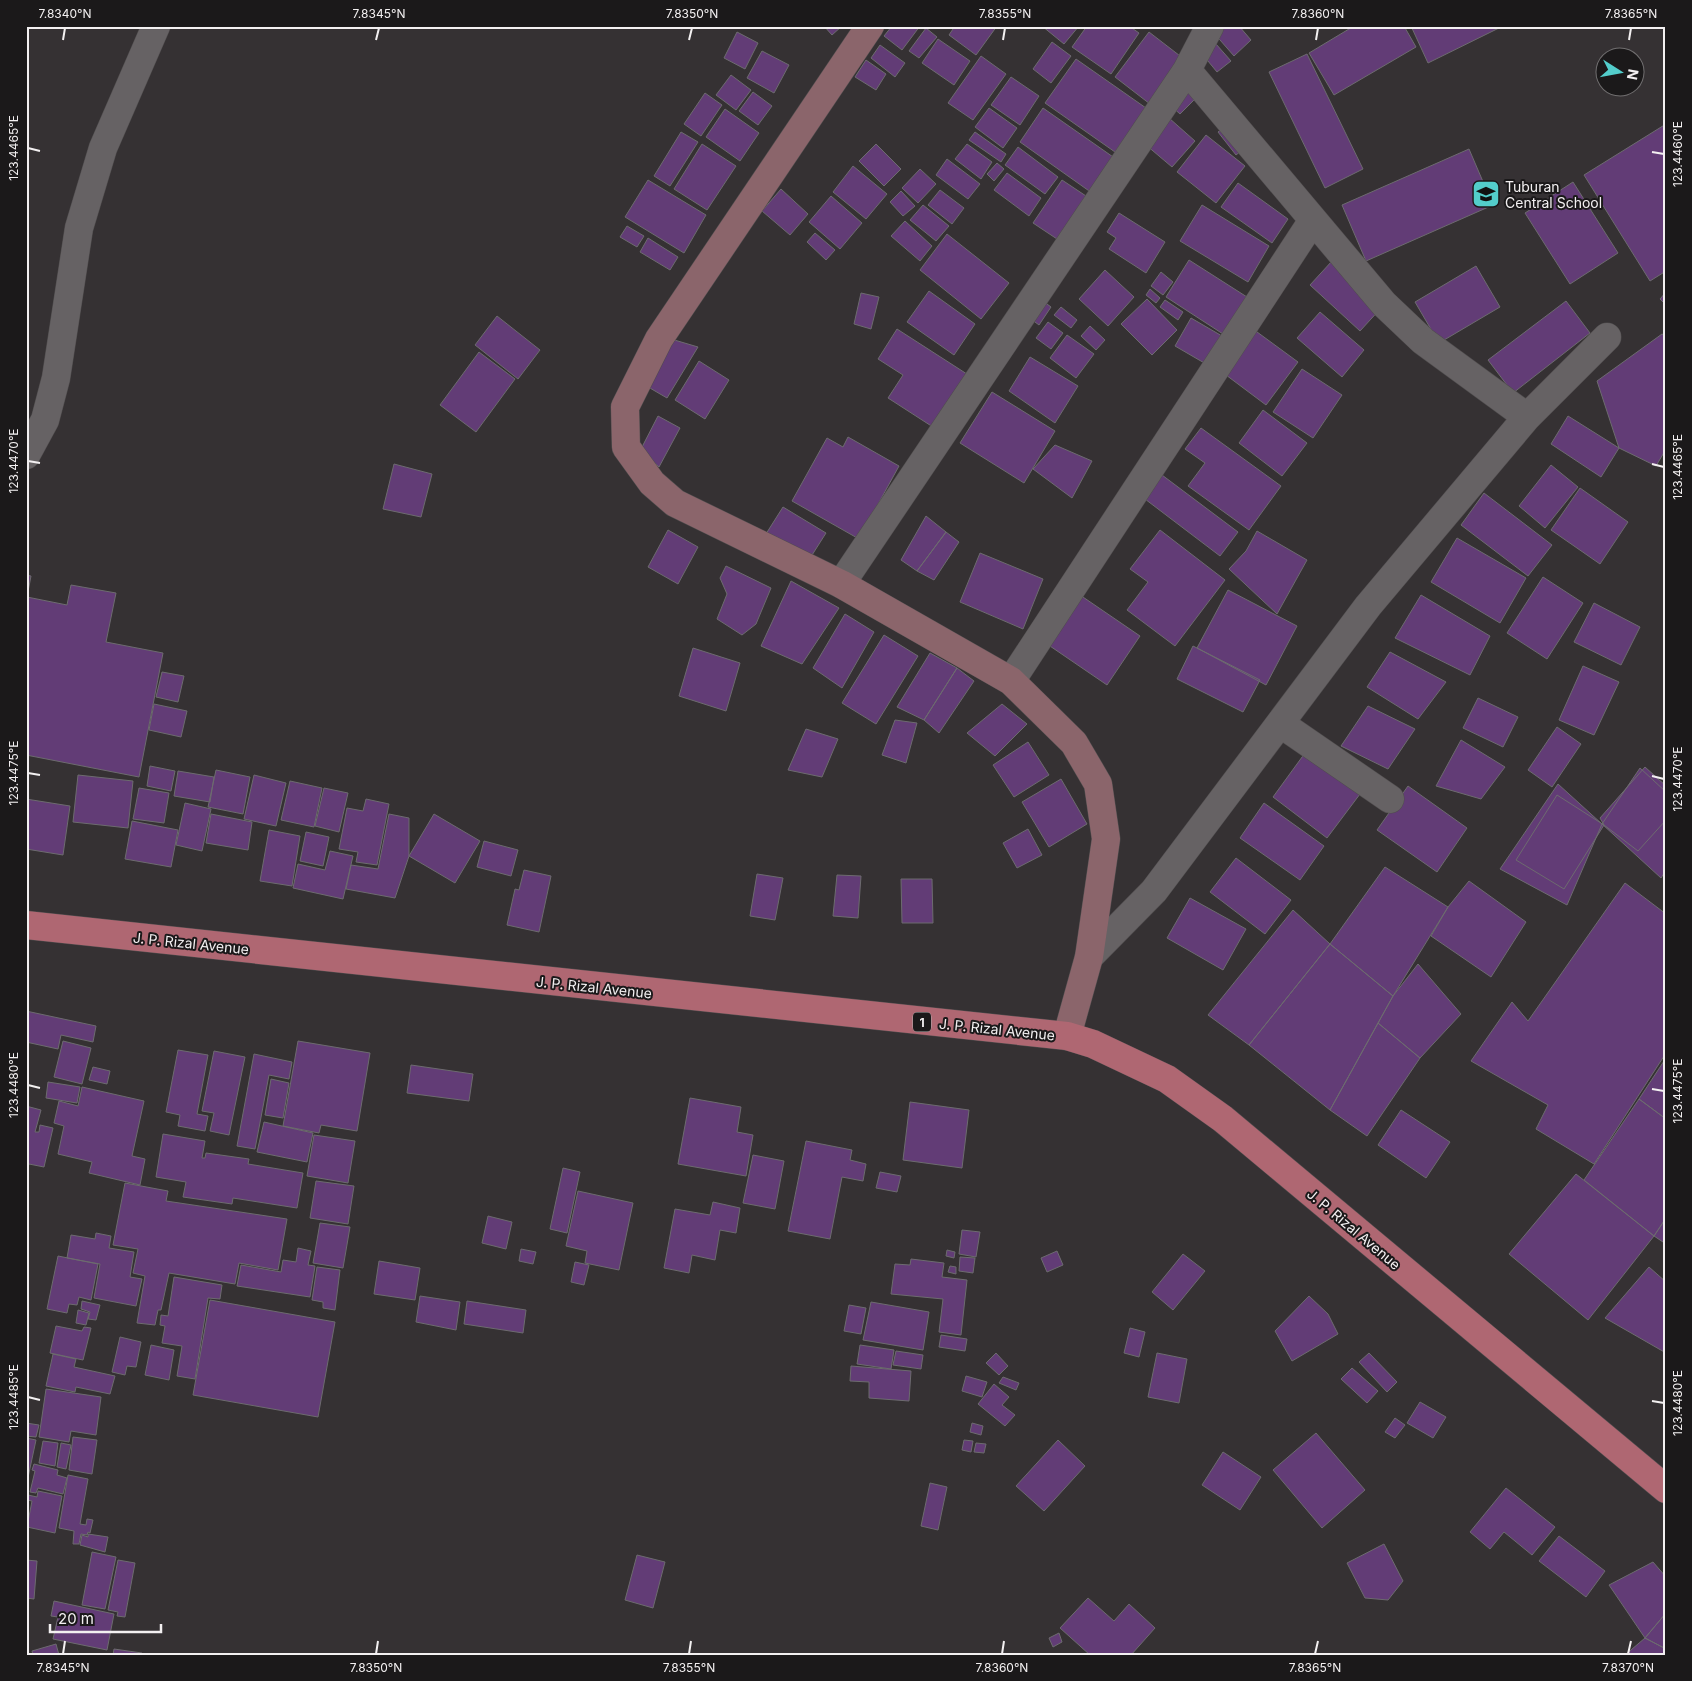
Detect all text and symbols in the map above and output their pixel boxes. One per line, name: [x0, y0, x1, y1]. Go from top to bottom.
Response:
text: 7.8340°N: [38, 6, 92, 21]
text: 7.8345°N: [353, 6, 405, 21]
text: 7.8350°N: [666, 6, 718, 21]
text: 7.8355°N: [979, 6, 1031, 21]
text: 7.8360°N: [1292, 6, 1344, 21]
text: 7.8365°N: [1605, 6, 1657, 21]
north arrow: [1594, 48, 1644, 98]
text: N: [1624, 68, 1643, 81]
text: 123.4465°E: [6, 115, 21, 181]
text: 123.4460°E: [1670, 121, 1685, 187]
place label: Tuburan Central School: [1505, 178, 1602, 211]
school or university icon: Tuburan Central School: [1471, 179, 1501, 209]
text: 123.4470°E: [6, 428, 21, 494]
text: 123.4465°E: [1670, 434, 1685, 500]
text: 123.4475°E: [6, 741, 21, 805]
text: 123.4470°E: [1670, 746, 1685, 812]
street label: J. P. Rizal Avenue: [132, 928, 250, 958]
street label: J. P. Rizal Avenue: [535, 972, 653, 1002]
road number: 1: [913, 1012, 931, 1032]
street label: J. P. Rizal Avenue: [938, 1014, 1056, 1044]
text: 123.4480°E: [6, 1052, 21, 1118]
text: 123.4475°E: [1670, 1059, 1685, 1123]
street label: J. P. Rizal Avenue: [1304, 1185, 1404, 1273]
text: 123.4485°E: [6, 1364, 21, 1430]
text: 123.4480°E: [1670, 1370, 1685, 1436]
scale bar: [50, 1601, 161, 1633]
text: 20 m: [58, 1609, 94, 1628]
text: 7.8345°N: [37, 1660, 89, 1675]
text: 7.8350°N: [350, 1660, 402, 1675]
text: 7.8355°N: [663, 1660, 715, 1675]
text: 7.8360°N: [976, 1660, 1028, 1675]
text: 7.8365°N: [1289, 1660, 1341, 1675]
text: 7.8370°N: [1602, 1660, 1654, 1675]

